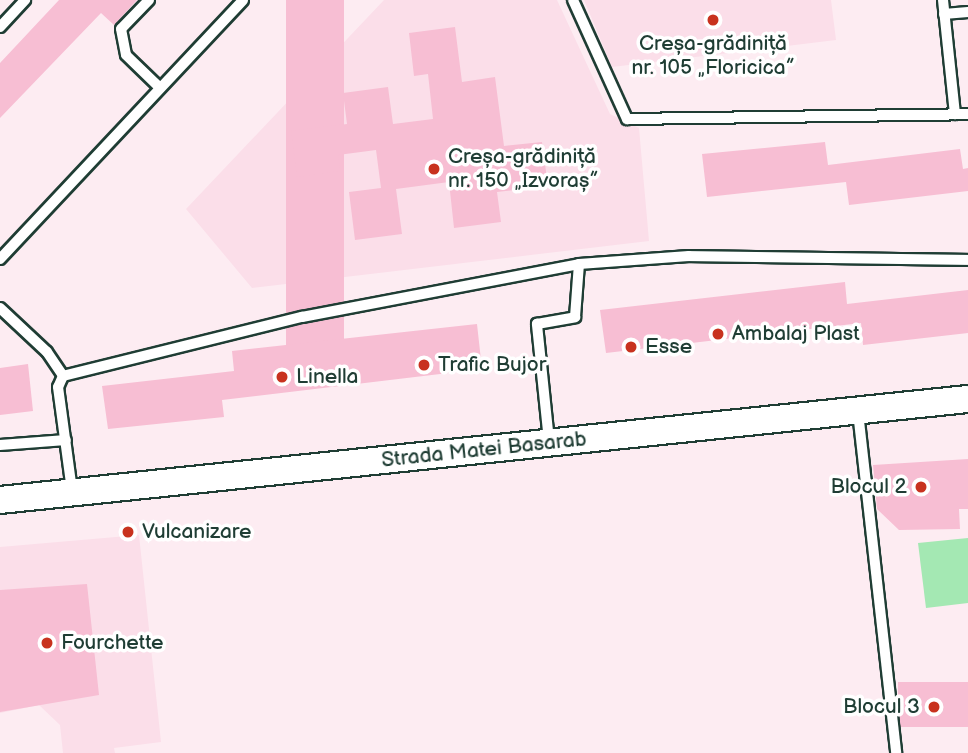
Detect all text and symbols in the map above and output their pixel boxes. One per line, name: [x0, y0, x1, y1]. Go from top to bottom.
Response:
marker: Creșa-grădiniță nr. 105 „Floricica”: [705, 12, 721, 28]
place label: Creșa-grădiniță nr. 105 „Floricica”: [631, 31, 795, 81]
place label: Creșa-grădiniță nr. 150 „Izvoraș”: [448, 144, 598, 194]
marker: Creșa-grădiniță nr. 150 „Izvoraș”: [426, 161, 442, 177]
place label: Ambalaj Plast: [732, 321, 860, 347]
marker: Ambalaj Plast: [710, 326, 726, 342]
place label: Esse: [645, 334, 692, 360]
marker: Esse: [623, 339, 639, 355]
place label: Trafic Bujor: [438, 352, 546, 378]
marker: Trafic Bujor: [416, 357, 432, 373]
place label: Linella: [296, 364, 358, 390]
marker: Linella: [274, 369, 290, 385]
street label: Strada Matei Basarab: [380, 427, 588, 473]
place label: Blocul 2: [831, 474, 907, 500]
marker: Blocul 2: [913, 479, 929, 495]
place label: Vulcanizare: [142, 519, 251, 545]
marker: Vulcanizare: [120, 524, 136, 540]
place label: Fourchette: [61, 630, 163, 656]
marker: Fourchette: [39, 635, 55, 651]
place label: Blocul 3: [843, 694, 920, 720]
marker: Blocul 3: [926, 699, 942, 715]

